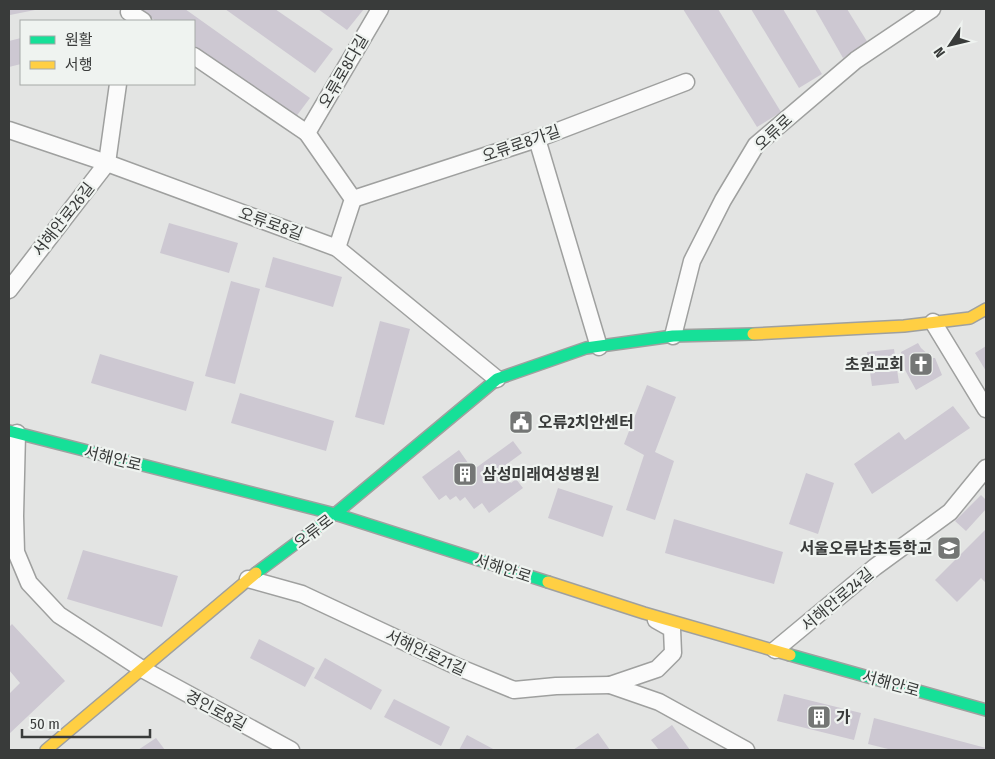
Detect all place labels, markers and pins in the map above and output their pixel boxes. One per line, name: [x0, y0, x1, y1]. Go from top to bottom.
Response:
church icon: 초원교회: [908, 351, 934, 377]
place label: 초원교회: [845, 355, 904, 374]
public building icon: 오류2치안센터: [508, 409, 534, 435]
place label: 오류2치안센터: [538, 413, 634, 432]
building icon: 삼성미래여성병원: [452, 461, 478, 487]
place label: 삼성미래여성병원: [482, 465, 600, 484]
school or university icon: 서울오류남초등학교: [936, 535, 962, 561]
place label: 서울오류남초등학교: [800, 539, 932, 558]
building icon: 가: [806, 704, 832, 730]
place label: 가: [836, 708, 851, 727]

